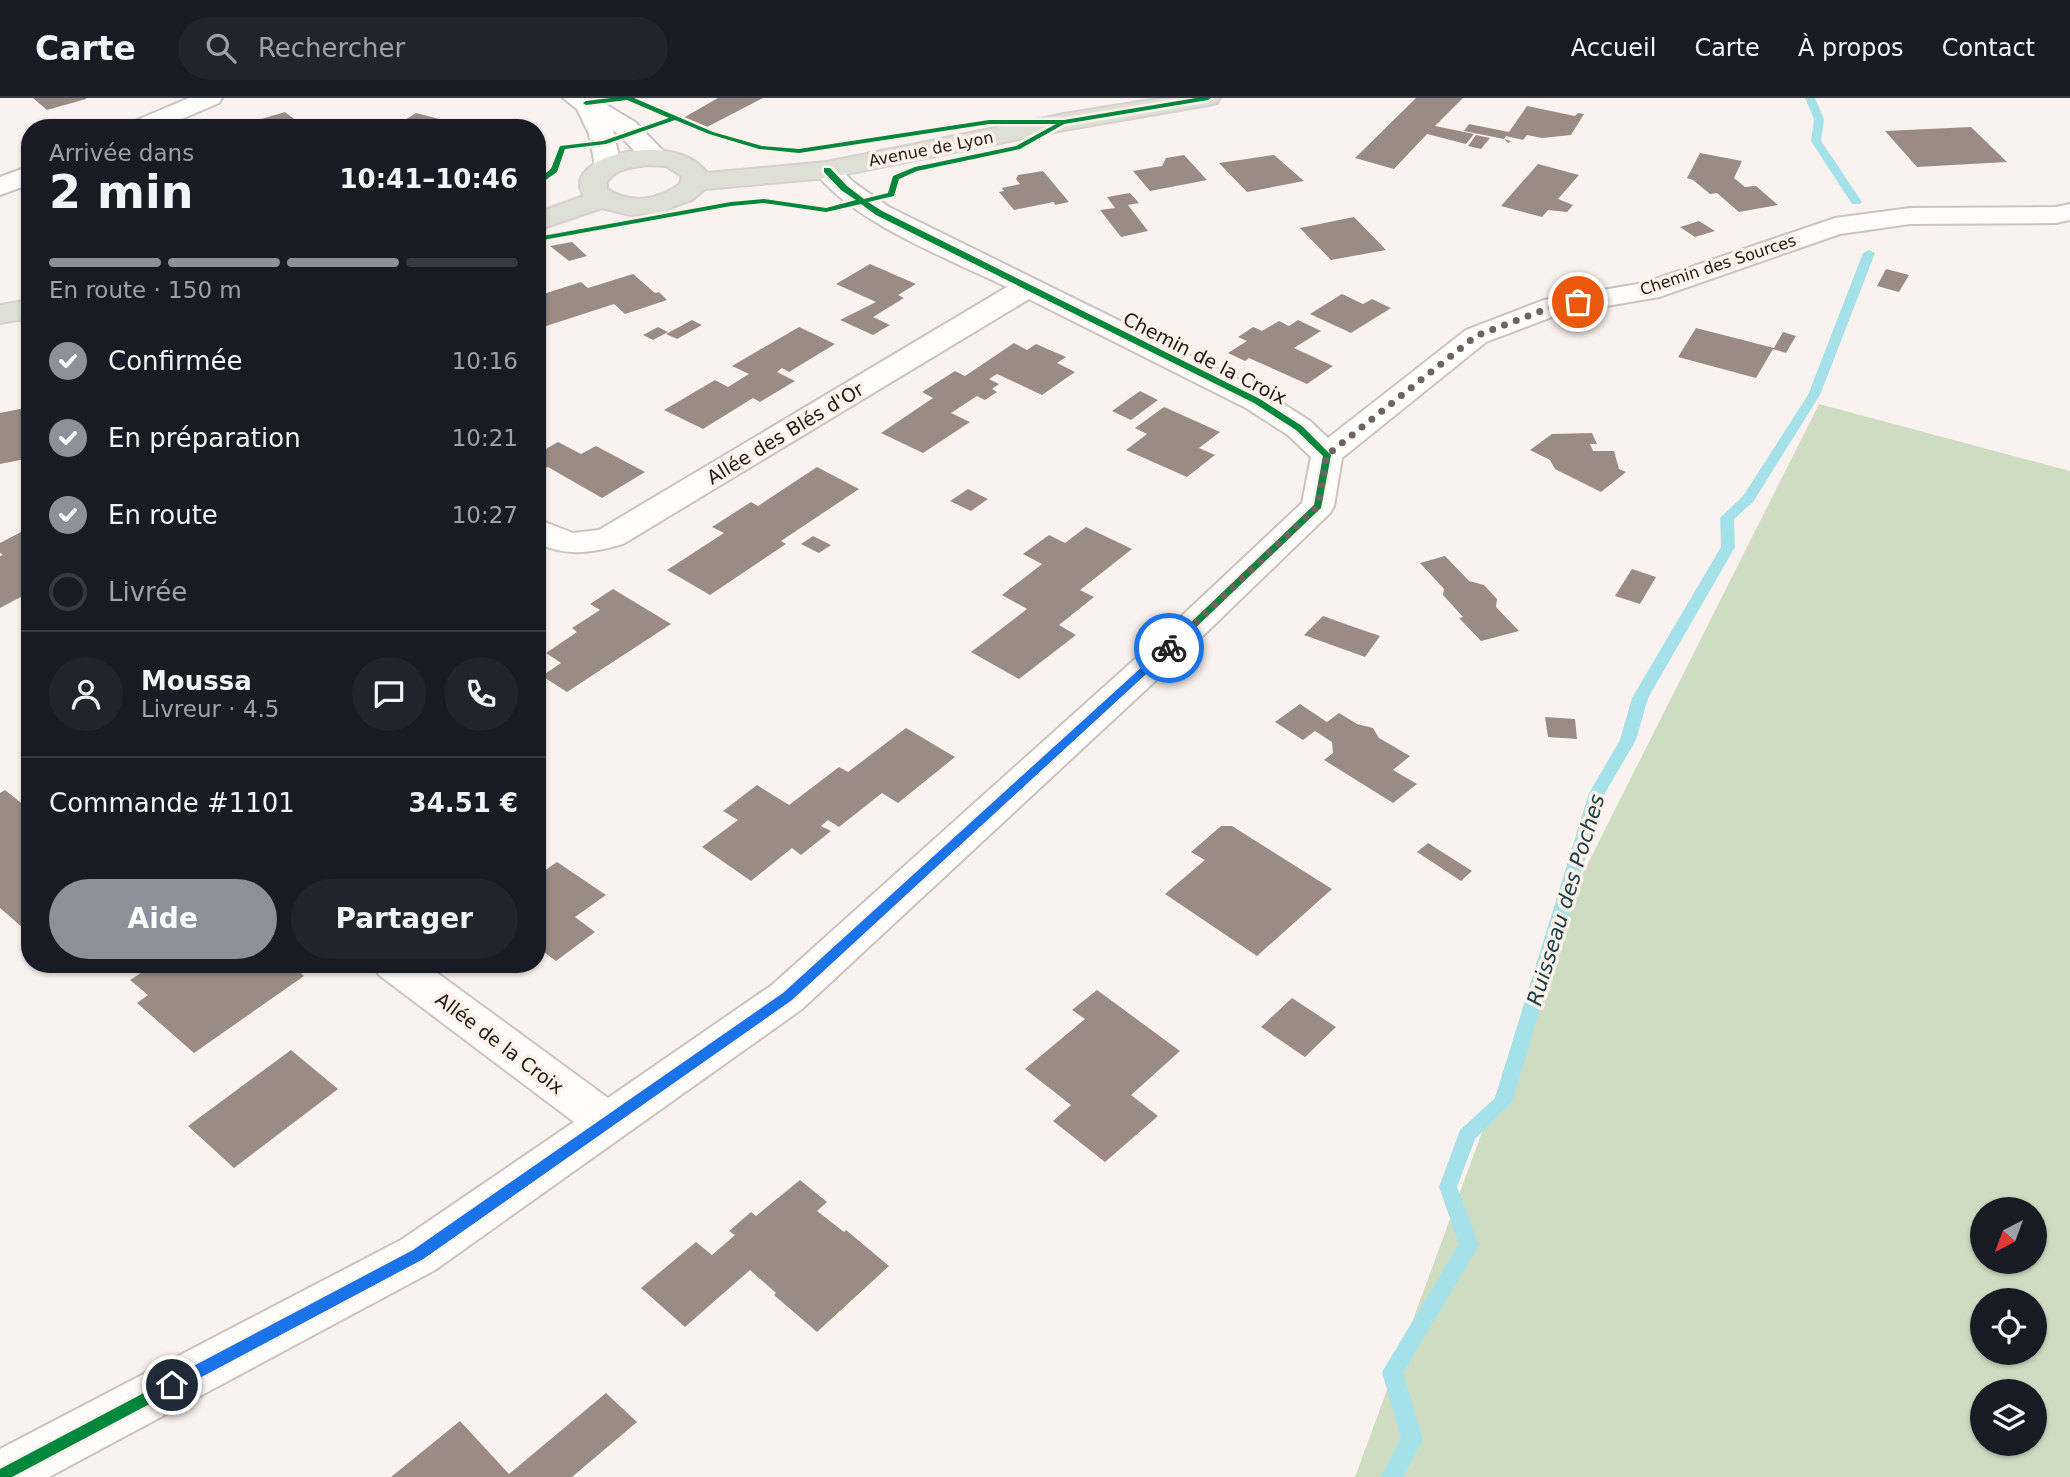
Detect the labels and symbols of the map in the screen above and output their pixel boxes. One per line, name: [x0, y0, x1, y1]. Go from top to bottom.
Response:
street label: Avenue de Lyon: [867, 128, 995, 170]
street label: Chemin des Sources: [1637, 231, 1799, 299]
pin: [1548, 272, 1608, 332]
street label: Chemin de la Croix: [1120, 307, 1290, 409]
street label: Allée des Blés d'Or: [703, 377, 867, 488]
courier: [1134, 613, 1204, 683]
water label: Ruisseau des Poches: [1522, 791, 1610, 1008]
street label: Allée de la Croix: [432, 988, 568, 1098]
north arrow: [1970, 1197, 2048, 1274]
pin: [142, 1355, 202, 1415]

